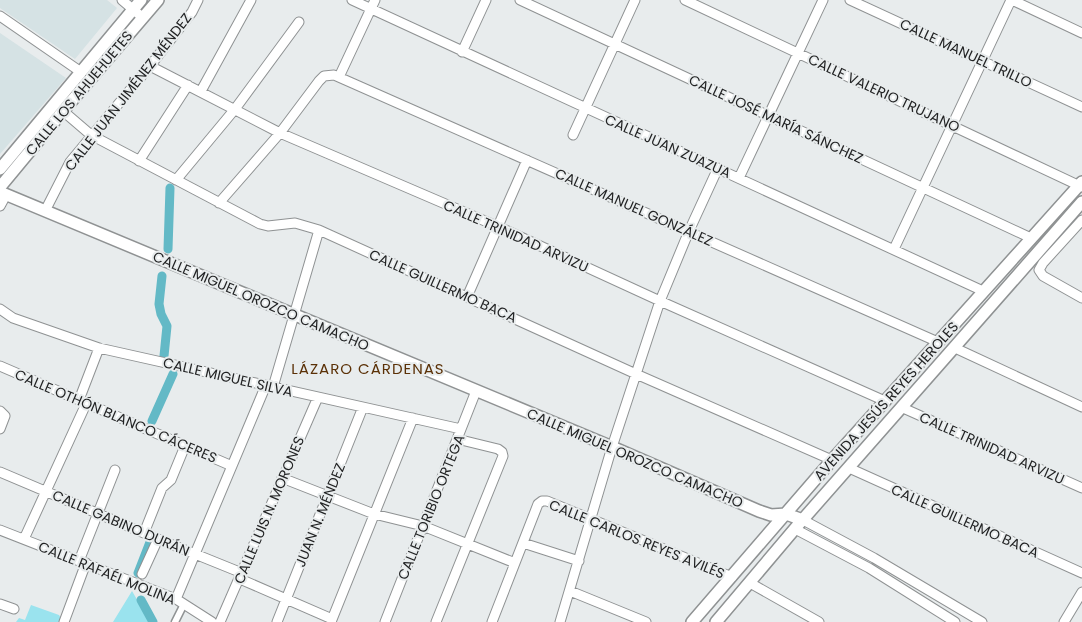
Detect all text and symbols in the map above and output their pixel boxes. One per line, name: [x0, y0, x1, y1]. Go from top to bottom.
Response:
street label: CALLE JUAN JIMÉNEZ MÉNDEZ: [60, 9, 196, 175]
street label: CALLE MANUEL TRILLO: [897, 14, 1035, 92]
street label: CALLE LOS AHUEHUETES: [21, 26, 137, 160]
street label: CALLE VALERIO TRUJANO: [805, 49, 963, 137]
street label: CALLE JOSÉ MARÍA SÁNCHEZ: [686, 70, 866, 168]
street label: CALLE JUAN ZUAZUA: [602, 109, 734, 183]
street label: CALLE MANUEL GONZÁLEZ: [552, 163, 716, 251]
street label: CALLE TRINIDAD ARVIZU: [440, 195, 592, 277]
street label: CALLE GUILLERMO BACA: [366, 244, 520, 328]
street label: CALLE MIGUEL OROZCO CAMACHO: [150, 246, 372, 356]
street label: AVENIDA JESÚS REYES HEROLES: [809, 317, 963, 485]
street label: CALLE MIGUEL SILVA: [161, 352, 295, 402]
district label: LÁZARO CÁRDENAS: [291, 358, 445, 379]
street label: CALLE OTHÓN BLANCO CÁCERES: [12, 364, 220, 468]
street label: CALLE MIGUEL OROZCO CAMACHO: [524, 403, 746, 513]
street label: CALLE TRINIDAD ARVIZU: [916, 407, 1068, 489]
street label: CALLE TORIBIO ORTEGA: [393, 431, 469, 583]
street label: CALLE LUIS N. MORONES: [229, 433, 309, 587]
street label: JUAN N. MÉNDEZ: [290, 460, 350, 570]
street label: CALLE GUILLERMO BACA: [888, 479, 1042, 563]
street label: CALLE GABINO DURÁN: [49, 485, 193, 561]
street label: CALLE CARLOS REYES AVILÉS: [546, 495, 728, 583]
street label: CALLE RAFAÉL MOLINA: [35, 536, 179, 610]

